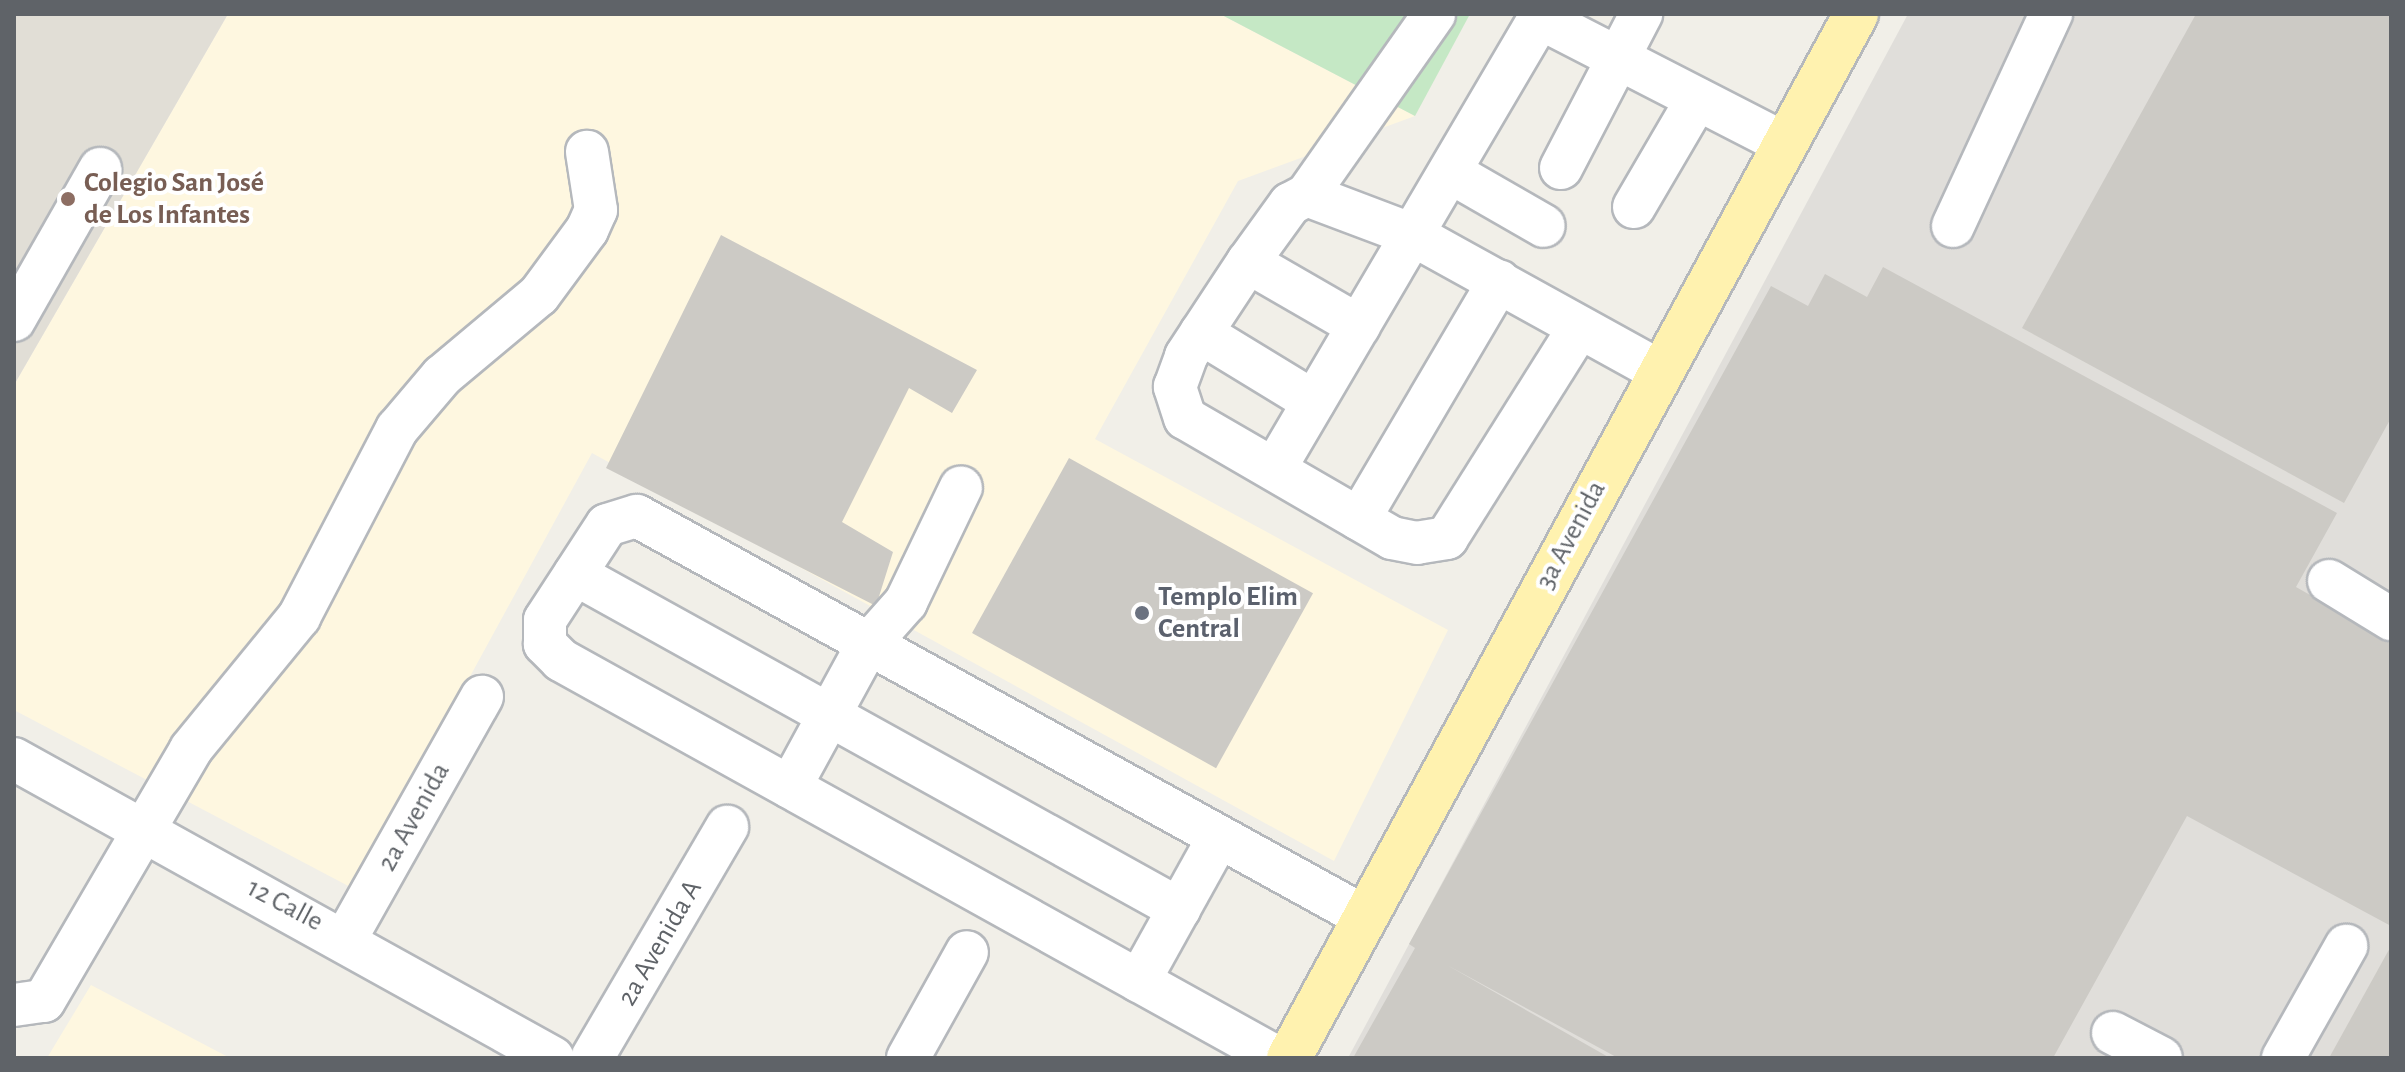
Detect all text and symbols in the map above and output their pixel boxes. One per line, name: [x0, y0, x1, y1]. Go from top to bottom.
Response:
place label: Colegio San José de Los Infantes: [84, 166, 264, 232]
marker: Colegio San José de Los Infantes: [59, 190, 77, 208]
street label: 3a Avenida: [1529, 475, 1613, 595]
place label: Templo Elim Central: [1158, 580, 1298, 646]
marker: Templo Elim Central: [1133, 604, 1151, 622]
street label: 2a Avenida: [370, 757, 458, 877]
street label: 12 Calle: [241, 871, 329, 939]
street label: 2a Avenida A: [611, 874, 709, 1012]

